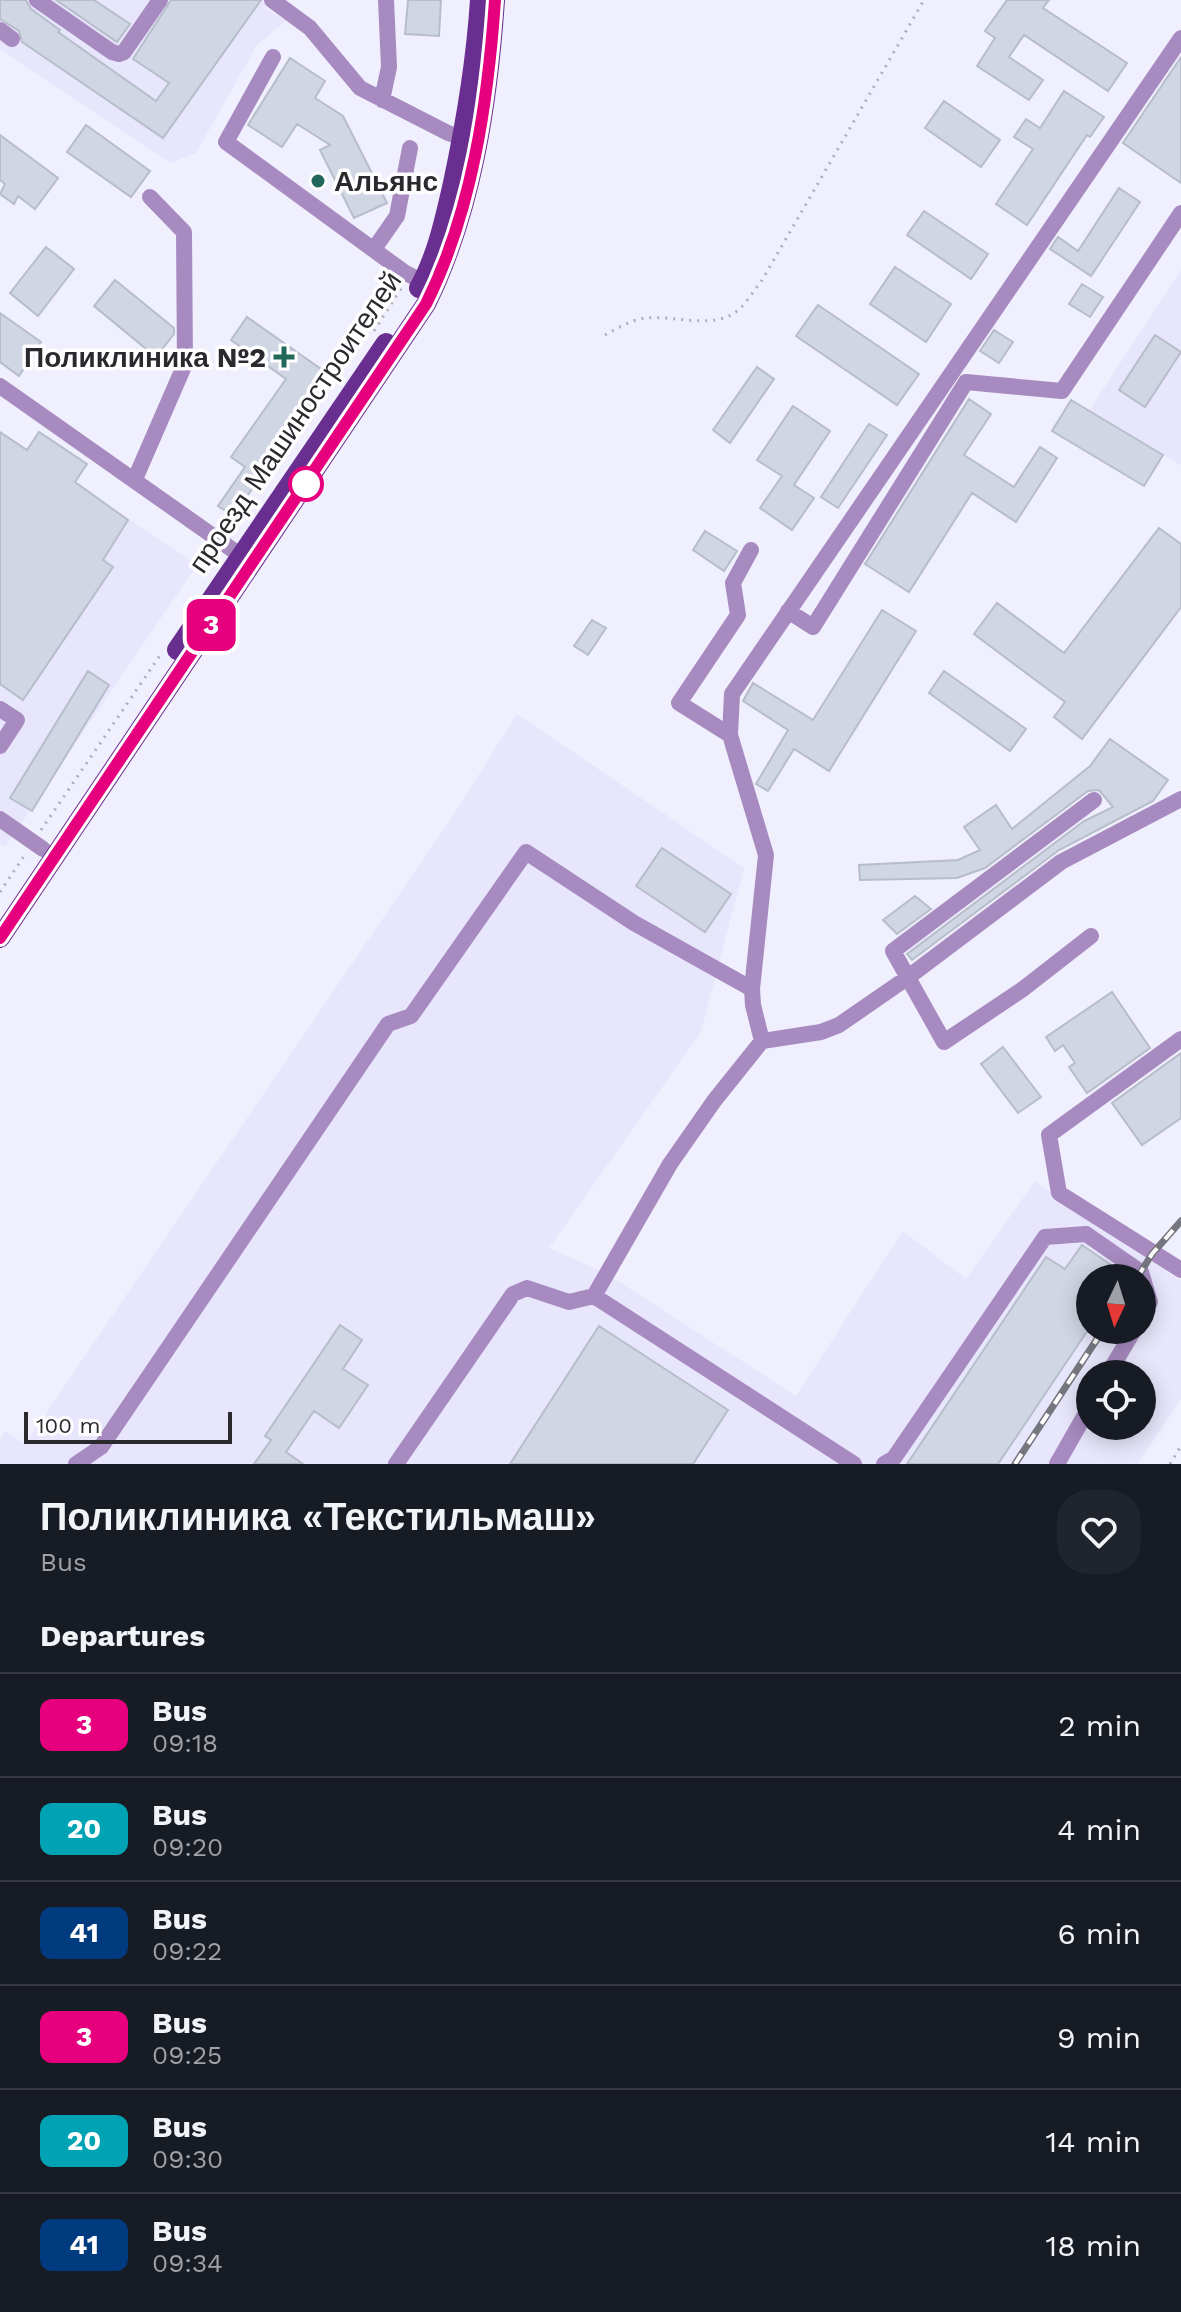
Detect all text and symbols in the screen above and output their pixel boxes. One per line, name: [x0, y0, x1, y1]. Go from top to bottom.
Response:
place label: Альянс: [334, 165, 438, 198]
marker: Альянс: [309, 172, 327, 190]
street label: проезд Машиностроителей: [182, 265, 408, 579]
place label: Поликлиника №2: [24, 341, 266, 374]
marker: Поликлиника №2: [273, 346, 295, 368]
unlabelled marker: [289, 467, 323, 501]
line badge: 3: [185, 599, 237, 651]
text: 3: [203, 608, 219, 641]
north arrow: [1076, 1264, 1156, 1344]
map controls: [1076, 1264, 1156, 1440]
button: locate: [1076, 1360, 1156, 1440]
scale bar: [24, 1408, 232, 1444]
text: 100 m: [36, 1413, 100, 1438]
button: heart: [1057, 1490, 1141, 1574]
text: Поликлиника «Текстильмаш»: [40, 1495, 596, 1539]
text: Bus: [40, 1547, 87, 1577]
text: Departures: [40, 1618, 205, 1653]
text: Bus: [152, 1693, 207, 1728]
text: 3: [76, 1708, 92, 1741]
text: 2 min: [1058, 1708, 1141, 1743]
text: 09:18: [152, 1728, 218, 1758]
text: Bus: [152, 1797, 207, 1832]
text: 20: [67, 1812, 101, 1845]
text: 4 min: [1057, 1812, 1141, 1847]
text: 09:20: [152, 1832, 223, 1862]
text: Bus: [152, 1901, 207, 1936]
text: 41: [69, 1916, 99, 1949]
text: 6 min: [1057, 1916, 1141, 1951]
text: 09:22: [152, 1936, 222, 1966]
text: Bus: [152, 2005, 207, 2040]
text: 3: [76, 2020, 92, 2053]
text: 9 min: [1057, 2020, 1141, 2055]
text: 09:25: [152, 2040, 222, 2070]
text: Bus: [152, 2109, 207, 2144]
text: 20: [67, 2124, 101, 2157]
text: 14 min: [1046, 2124, 1141, 2159]
text: 09:30: [152, 2144, 223, 2174]
text: Bus: [152, 2213, 207, 2248]
text: 41: [69, 2228, 99, 2261]
text: 18 min: [1045, 2228, 1141, 2263]
text: 09:34: [152, 2248, 223, 2278]

